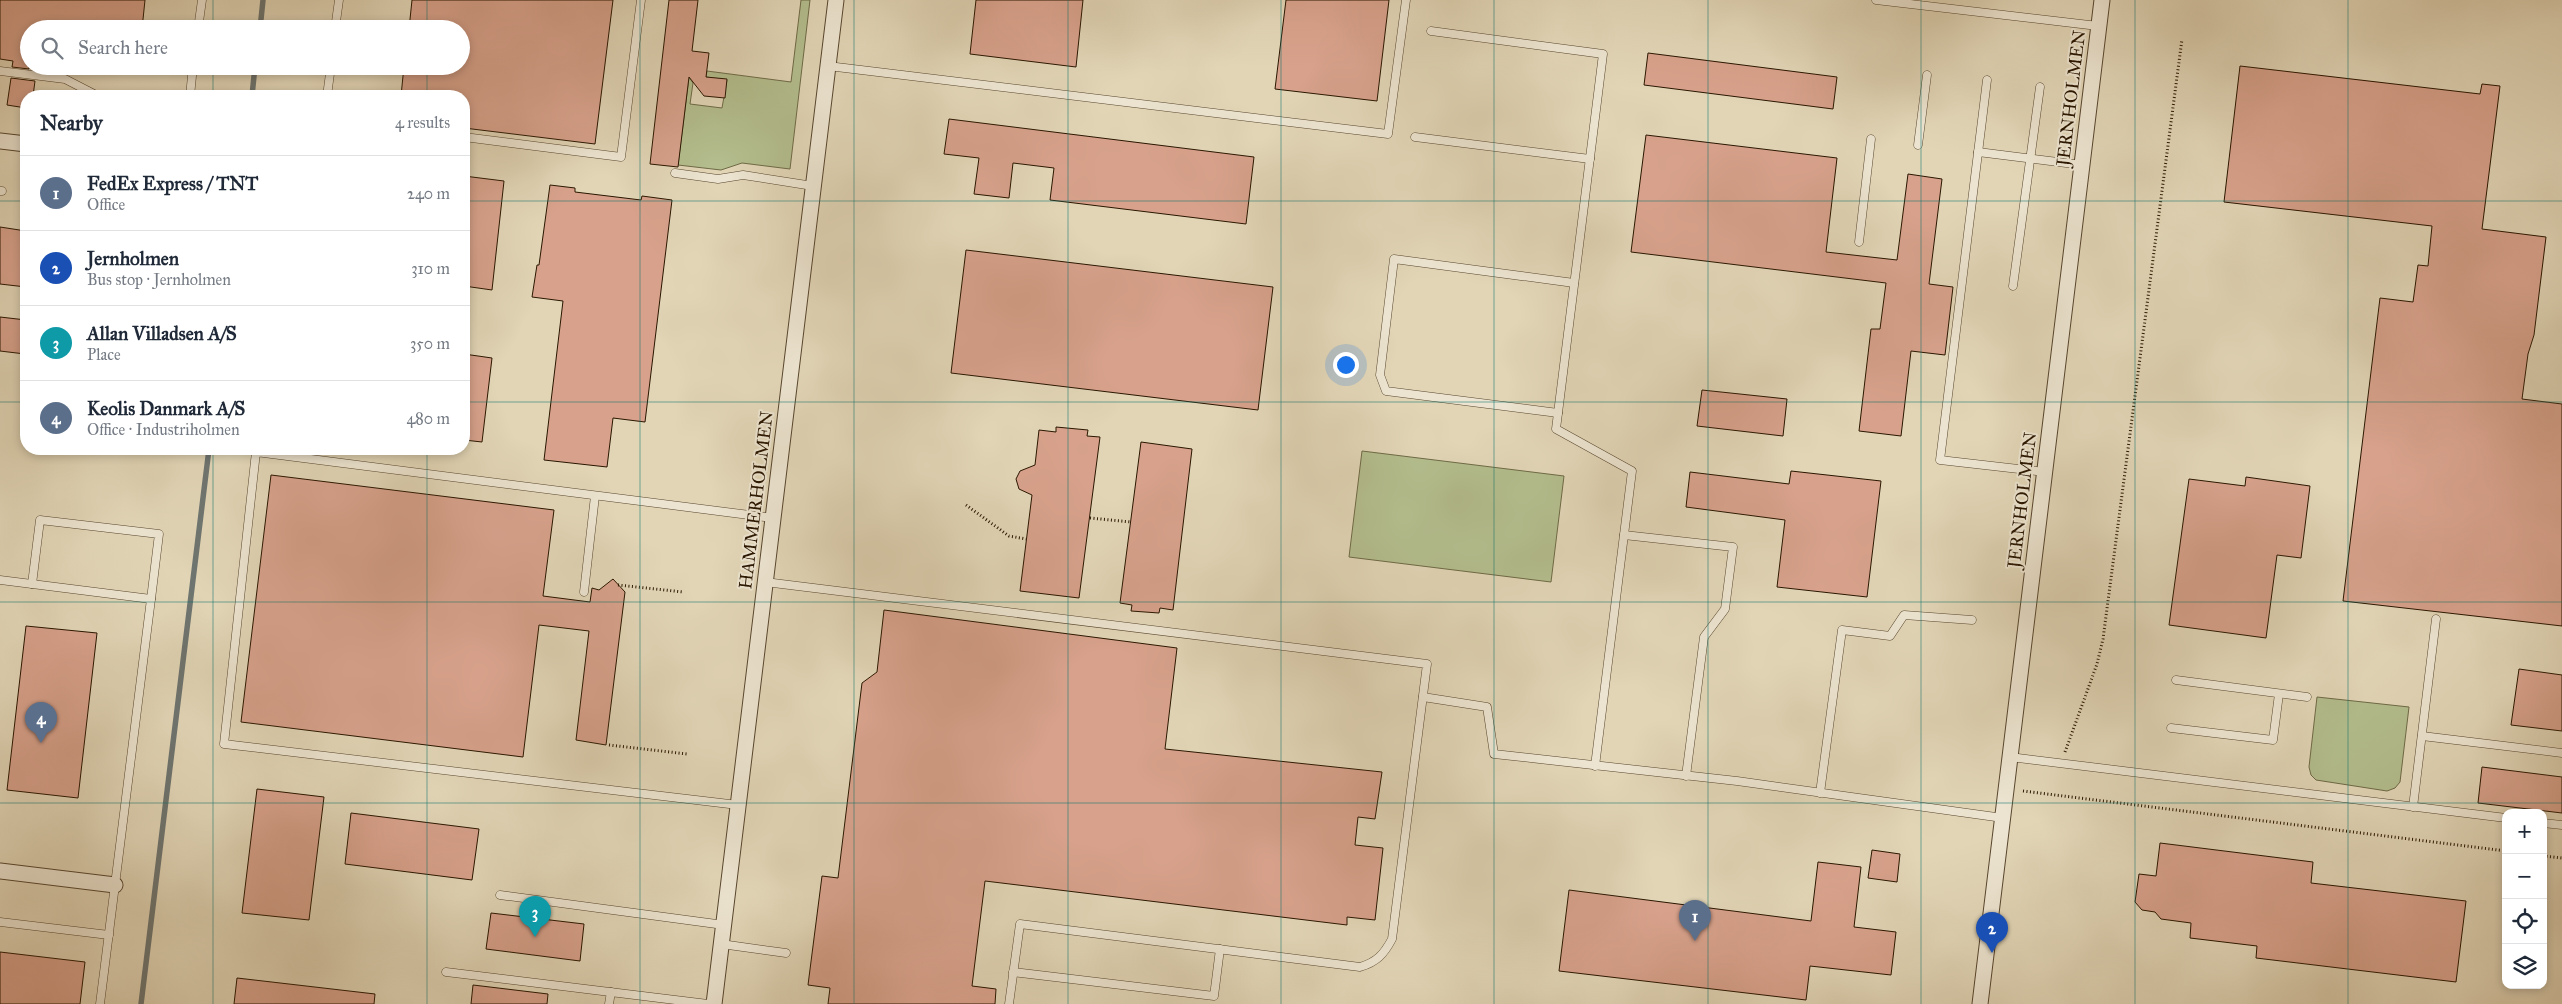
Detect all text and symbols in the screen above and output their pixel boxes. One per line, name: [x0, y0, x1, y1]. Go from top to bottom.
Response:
search box: [20, 20, 470, 75]
street label: JERNHOLMEN: [2051, 29, 2091, 169]
icon: search: [38, 34, 66, 62]
text: Search here: [78, 36, 168, 59]
text: Nearby: [40, 110, 103, 136]
text: 4 results: [395, 113, 450, 132]
text: FedEx Express / TNT: [87, 172, 258, 195]
text: 1: [53, 184, 59, 203]
text: 240 m: [407, 184, 450, 203]
text: Office: [87, 195, 125, 214]
text: Jernholmen: [87, 247, 179, 270]
text: 2: [52, 259, 60, 278]
text: 310 m: [411, 259, 450, 278]
text: Bus stop · Jernholmen: [87, 270, 231, 289]
text: Allan Villadsen A/S: [87, 322, 237, 345]
text: 3: [53, 334, 59, 353]
text: 350 m: [410, 334, 450, 353]
text: Place: [87, 345, 121, 364]
your location: [1333, 352, 1359, 378]
text: Keolis Danmark A/S: [87, 397, 245, 420]
text: 4: [52, 409, 60, 428]
text: 480 m: [406, 409, 450, 428]
street label: HAMMERHOLMEN: [734, 410, 778, 590]
text: Office · Industriholmen: [87, 420, 240, 439]
street label: JERNHOLMEN: [2002, 431, 2042, 571]
pin: 4: [25, 702, 57, 743]
map controls: [2502, 809, 2547, 989]
button: +: [2502, 809, 2547, 854]
button: −: [2502, 854, 2547, 899]
pin: 3: [519, 896, 551, 937]
button: locate: [2502, 899, 2547, 944]
pin: 1: [1679, 900, 1711, 941]
pin: 2: [1976, 912, 2008, 953]
button: layers: [2502, 944, 2547, 989]

